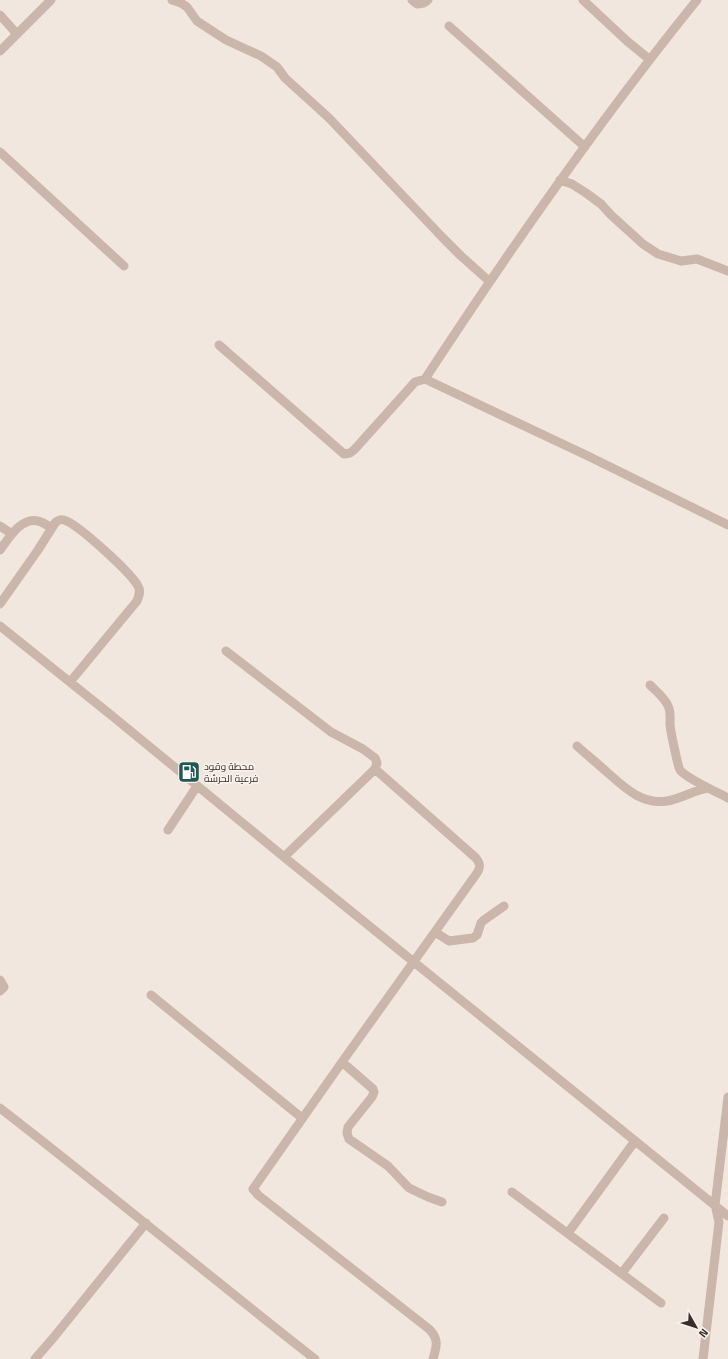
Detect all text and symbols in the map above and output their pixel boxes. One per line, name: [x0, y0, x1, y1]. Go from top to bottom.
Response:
fuel station icon: محطة وقود فرعية الحرشة: [176, 759, 202, 785]
place label: محطة وقود فرعية الحرشة: [204, 759, 258, 786]
north arrow: [676, 1307, 716, 1347]
text: N: [695, 1325, 712, 1341]

